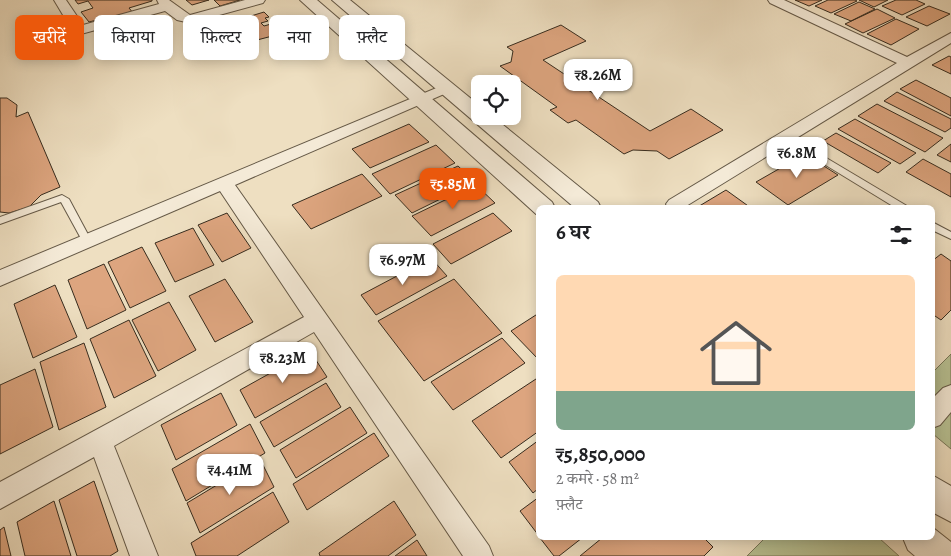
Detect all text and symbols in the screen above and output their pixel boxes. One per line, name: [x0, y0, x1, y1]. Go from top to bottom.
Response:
chip: खरीदें: [15, 15, 84, 60]
chip: किराया: [94, 15, 173, 60]
chip: फ़िल्टर: [183, 15, 259, 60]
chip: नया: [269, 15, 329, 60]
chip: फ़्लैट: [339, 15, 405, 60]
pin: ₹8.26M: [557, 58, 639, 101]
text: ₹8.26M: [575, 64, 621, 86]
map controls: [471, 75, 521, 125]
button: locate: [471, 75, 521, 125]
pin: ₹6.8M: [762, 136, 832, 179]
text: ₹6.8M: [778, 142, 817, 164]
pin: ₹5.85M: [412, 168, 494, 210]
text: ₹5.85M: [430, 173, 476, 195]
text: 6 घर: [556, 218, 590, 246]
icon: filters: [887, 221, 915, 249]
pin: ₹6.97M: [362, 244, 444, 286]
text: ₹6.97M: [380, 249, 426, 271]
icon: home: [691, 308, 781, 398]
pin: ₹8.23M: [242, 342, 324, 384]
text: ₹8.23M: [260, 347, 306, 369]
text: ₹5,850,000: [556, 440, 645, 468]
pin: ₹4.41M: [189, 454, 271, 496]
text: ₹4.41M: [208, 459, 252, 481]
text: 2 कमरे · 58 m²: [556, 468, 639, 490]
text: फ़्लैट: [556, 494, 583, 516]

